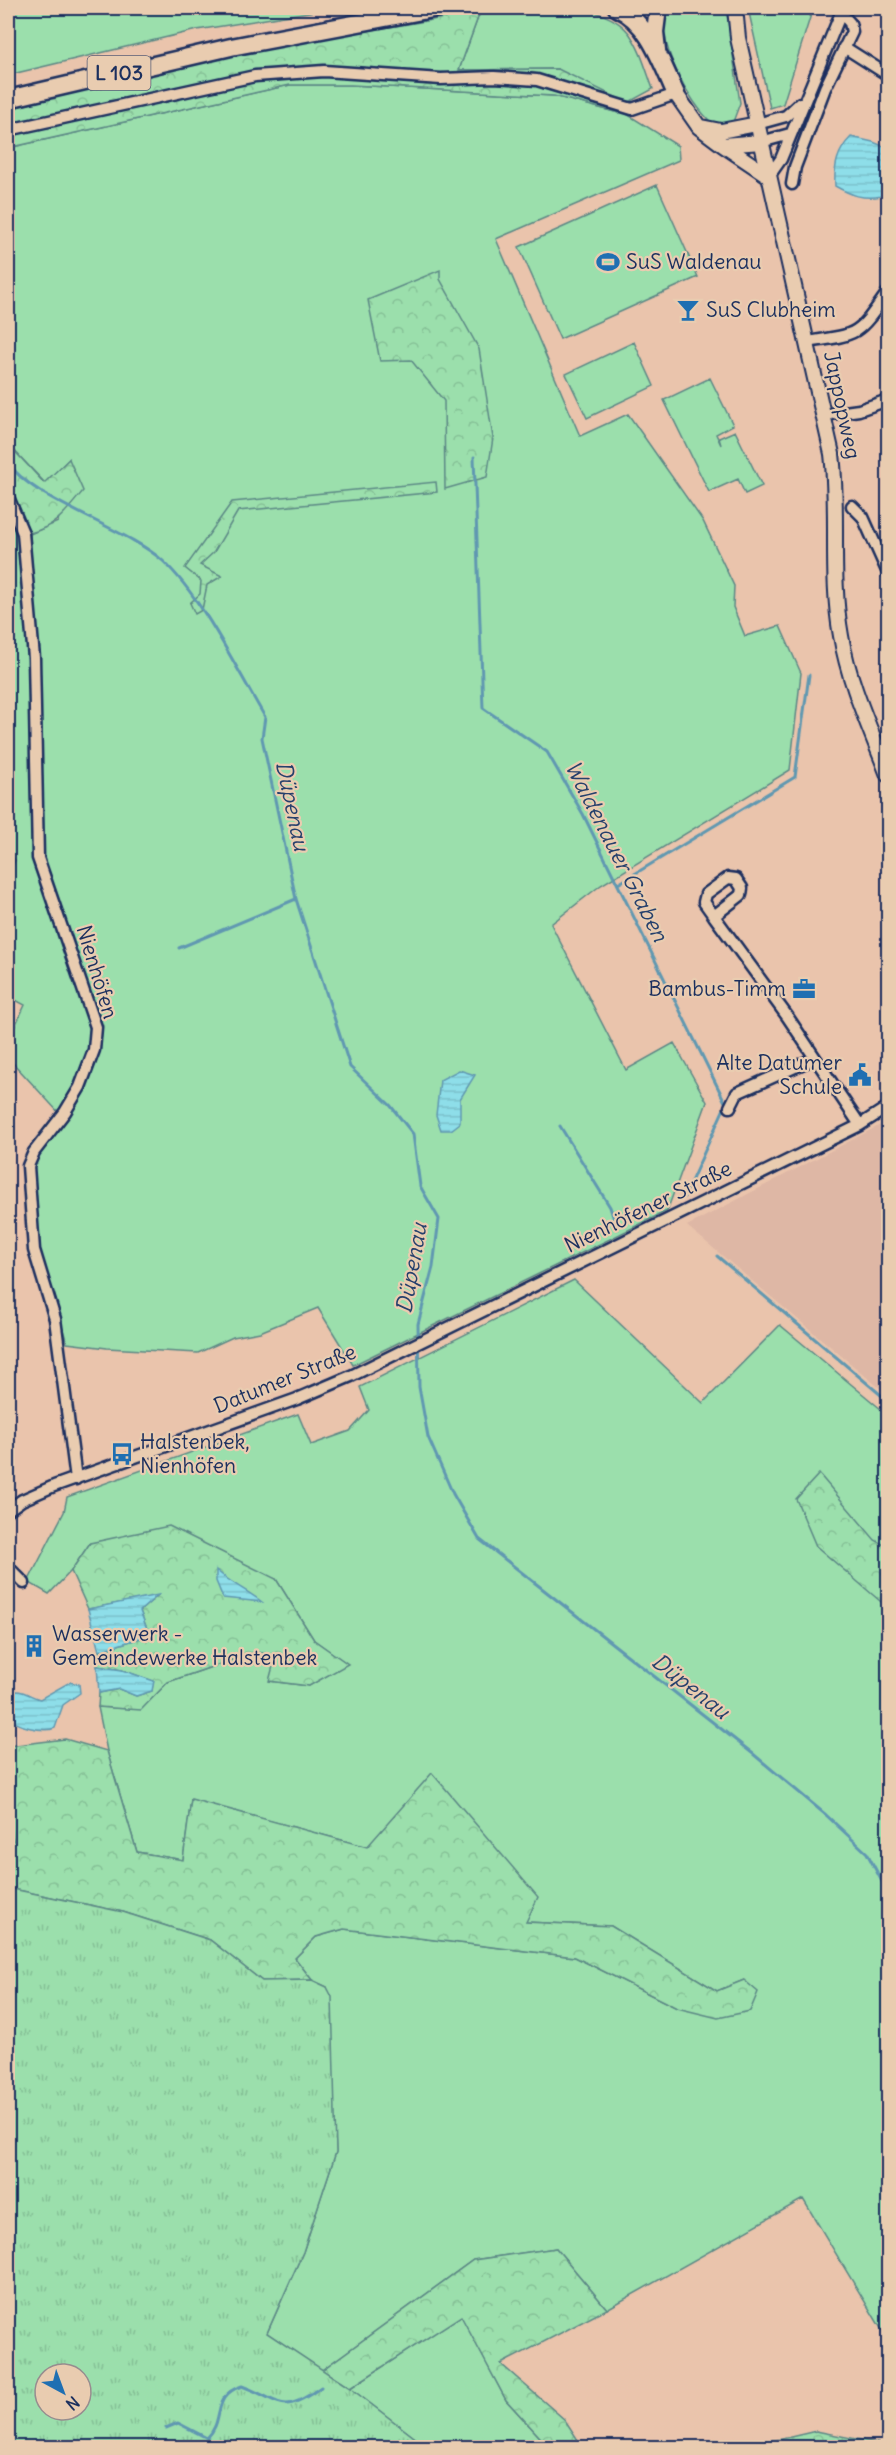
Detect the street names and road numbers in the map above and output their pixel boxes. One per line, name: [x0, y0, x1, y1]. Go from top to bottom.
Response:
road number: L 103: [88, 56, 150, 90]
street label: Jappopweg: [818, 348, 867, 461]
street label: Nienhöfen: [71, 922, 124, 1022]
street label: Nienhöfener Straße: [560, 1154, 736, 1259]
street label: Datumer Straße: [210, 1338, 360, 1419]

